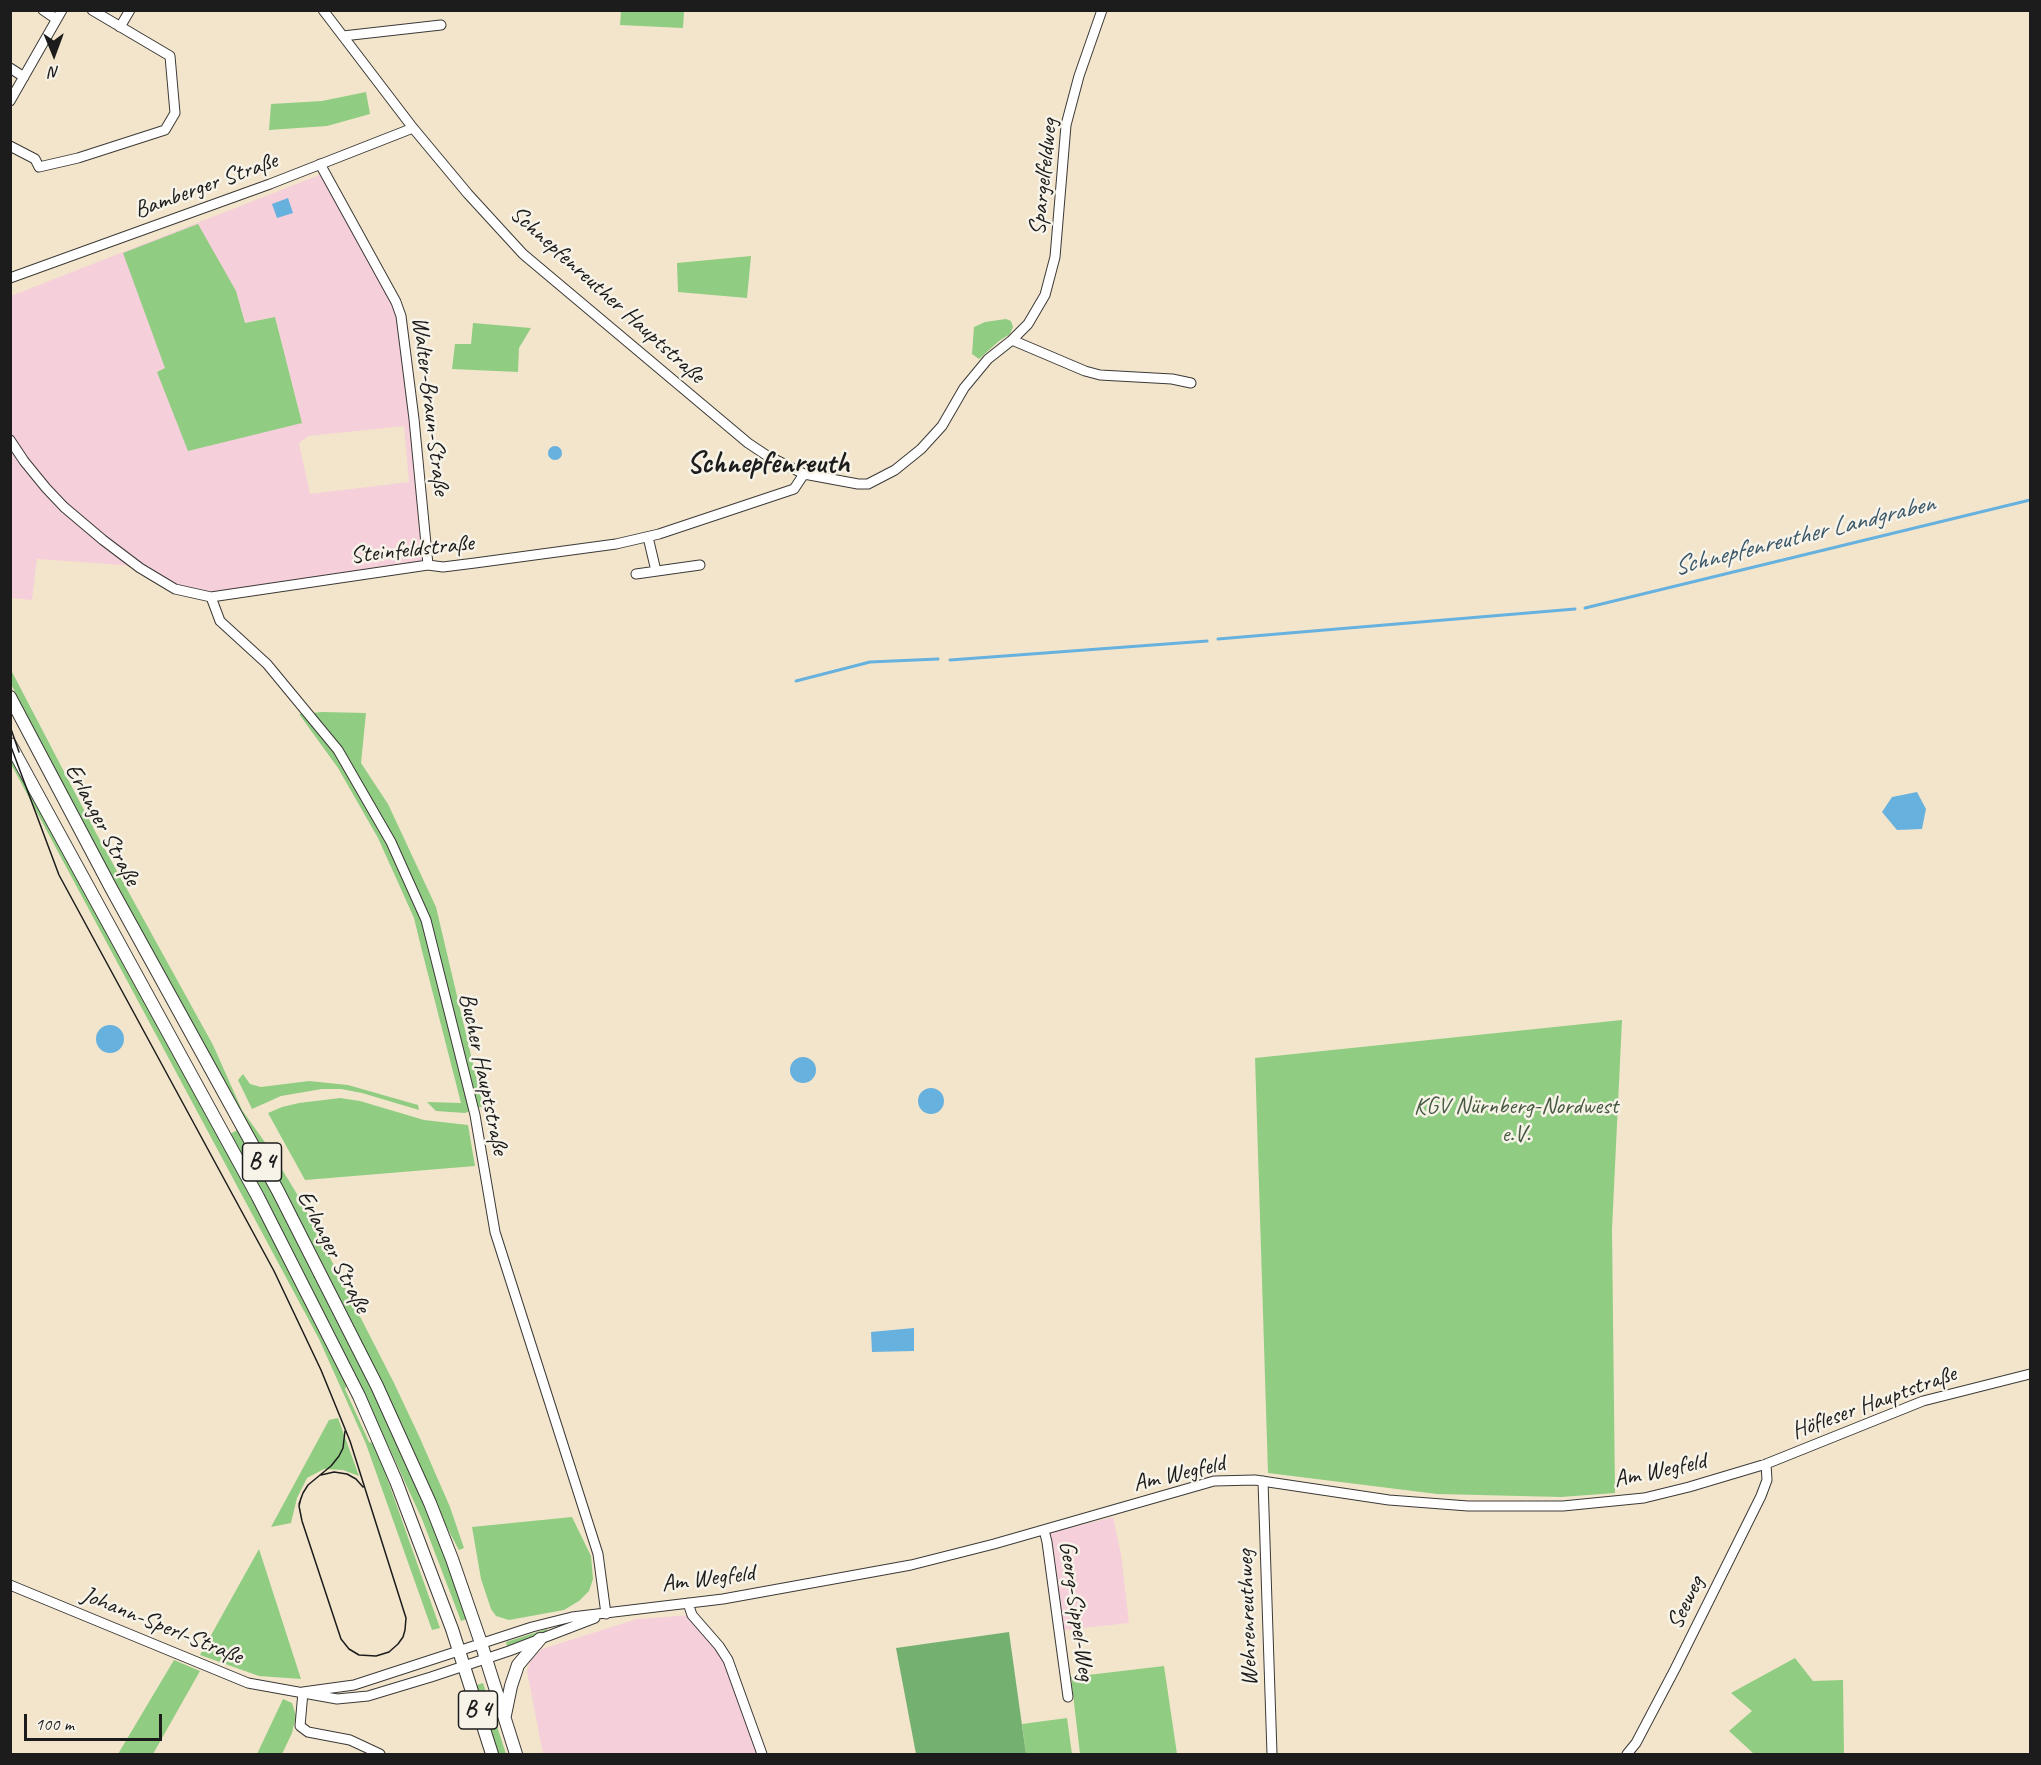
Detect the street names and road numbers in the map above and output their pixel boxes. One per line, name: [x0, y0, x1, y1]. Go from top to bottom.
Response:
street label: Spargelfeldweg: [1024, 117, 1064, 237]
street label: Bamberger Straße: [130, 147, 282, 225]
street label: Schnepfenreuther Hauptstraße: [504, 200, 710, 390]
street label: Walter-Braun-Straße: [405, 315, 455, 497]
street label: Steinfeldstraße: [349, 529, 475, 571]
street label: Erlanger Straße: [58, 759, 146, 891]
street label: Bucher Hauptstraße: [452, 990, 514, 1158]
road number: B 4: [242, 1143, 282, 1181]
street label: Erlanger Straße: [290, 1186, 376, 1318]
street label: Höfleser Hauptstraße: [1788, 1360, 1960, 1446]
street label: Am Wegfeld: [1611, 1447, 1709, 1495]
street label: Am Wegfeld: [1130, 1449, 1228, 1499]
street label: Georg-Sippel-Weg: [1052, 1539, 1100, 1683]
street label: Wehrenreuthweg: [1231, 1549, 1265, 1687]
street label: Am Wegfeld: [660, 1559, 756, 1599]
street label: Seeweg: [1661, 1572, 1711, 1634]
street label: Johann-Sperl-Straße: [77, 1581, 247, 1671]
road number: B 4: [458, 1691, 498, 1729]

